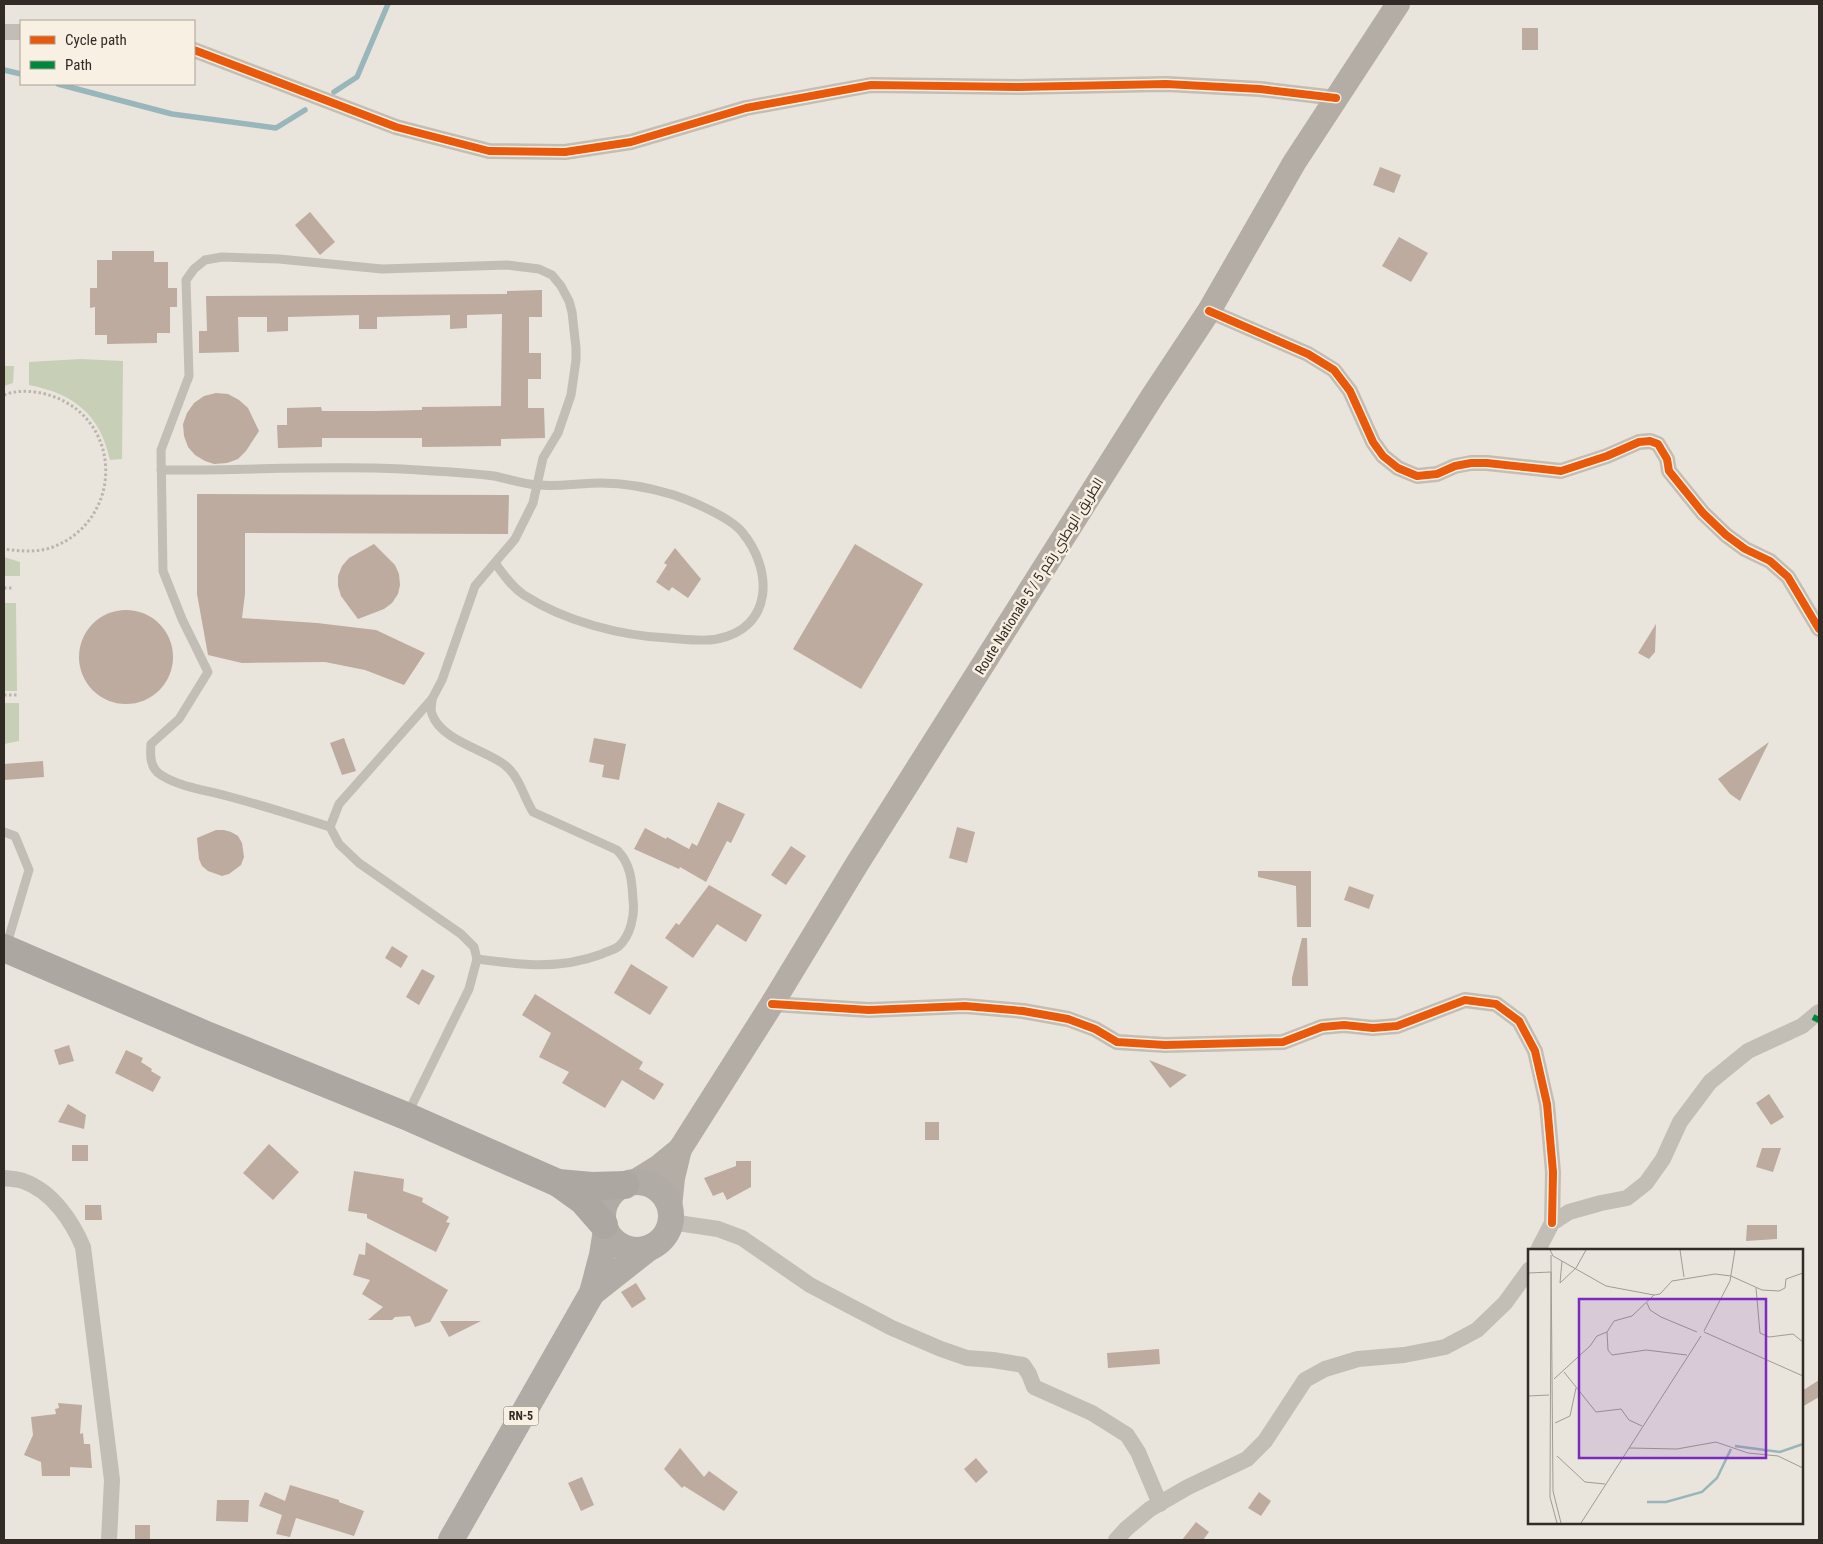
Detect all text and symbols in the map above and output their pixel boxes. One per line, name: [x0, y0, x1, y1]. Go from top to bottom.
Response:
legend: [20, 20, 195, 85]
text: Cycle path: [65, 31, 127, 49]
text: Path: [65, 56, 92, 74]
street label: Route Nationale 5 / الطريق الوطني رقم 5: [971, 475, 1110, 680]
inset map: [1528, 1249, 1803, 1524]
road number: RN-5: [504, 1406, 538, 1425]

